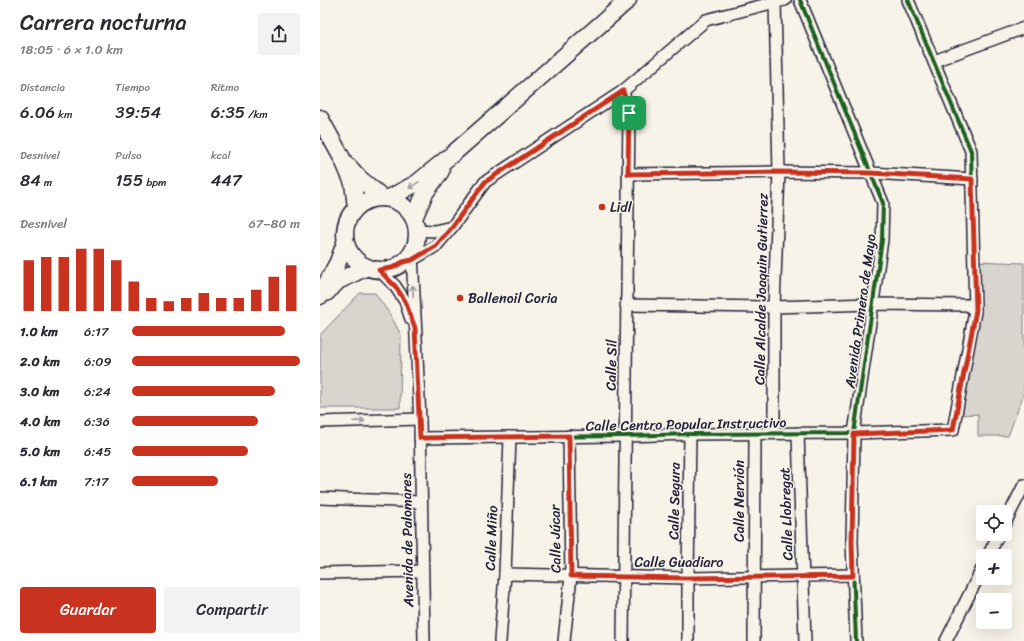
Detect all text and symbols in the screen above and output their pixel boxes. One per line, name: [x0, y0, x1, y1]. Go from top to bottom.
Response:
text: Carrera nocturna: [20, 3, 187, 42]
button: share: [258, 13, 300, 55]
text: 18:05 · 6 × 1.0 km: [20, 38, 123, 61]
text: Distancia: [20, 78, 65, 97]
text: Tiempo: [115, 78, 150, 97]
text: Ritmo: [211, 78, 239, 97]
pin: [612, 96, 646, 130]
text: 6.06: [20, 97, 55, 127]
text: 39:54: [115, 97, 161, 127]
text: 6:35: [211, 97, 245, 127]
icon: arrive: [618, 102, 640, 124]
text: km: [55, 105, 72, 124]
text: /km: [245, 105, 268, 124]
text: Desnivel: [20, 146, 60, 165]
text: Pulso: [115, 146, 142, 165]
text: kcal: [211, 146, 231, 165]
text: 84: [20, 165, 41, 195]
text: 155: [115, 165, 143, 195]
text: 447: [211, 165, 242, 195]
text: m: [41, 173, 52, 192]
text: bpm: [143, 173, 167, 192]
one-way arrow: [408, 181, 420, 189]
street label: Calle Alcalde Joaquin Gutierrez: [747, 193, 776, 385]
place label: Lidl: [610, 195, 633, 220]
marker: Lidl: [597, 202, 607, 212]
text: Desnivel: [20, 212, 67, 235]
text: 67–80 m: [248, 212, 300, 235]
street label: Avenida Primero de Mayo: [837, 232, 884, 391]
one-way arrow: [410, 285, 417, 298]
place label: Ballenoil Coria: [468, 286, 558, 311]
marker: Ballenoil Coria: [455, 293, 465, 303]
text: 1.0 km: [20, 320, 58, 343]
text: 6:17: [84, 320, 108, 343]
street label: Calle Sil: [599, 338, 624, 391]
text: 2.0 km: [20, 350, 60, 373]
text: 6:09: [84, 350, 112, 373]
text: 3.0 km: [20, 380, 60, 403]
text: 6:24: [84, 380, 111, 403]
text: 4.0 km: [20, 410, 61, 433]
text: 6:36: [84, 410, 110, 433]
street label: Calle Centro Popular Instructivo: [586, 410, 787, 439]
one-way arrow: [352, 417, 365, 424]
text: 5.0 km: [20, 440, 60, 463]
text: 6:45: [84, 440, 111, 463]
street label: Calle Nervión: [727, 460, 752, 542]
street label: Calle Segura: [661, 461, 688, 540]
street label: Calle Llobregat: [772, 467, 801, 561]
text: 6.1 km: [20, 470, 57, 493]
text: 7:17: [84, 470, 108, 493]
street label: Avenida de Palomares: [394, 472, 421, 608]
street label: Calle Júcar: [542, 503, 569, 573]
street label: Calle Miño: [478, 505, 505, 571]
map controls: [976, 505, 1012, 629]
button: locate: [976, 505, 1012, 541]
button: +: [976, 549, 1012, 585]
street label: Calle Guadiaro: [635, 550, 723, 575]
button: Guardar: [20, 587, 156, 633]
button: Compartir: [164, 587, 300, 633]
button: −: [976, 593, 1012, 629]

